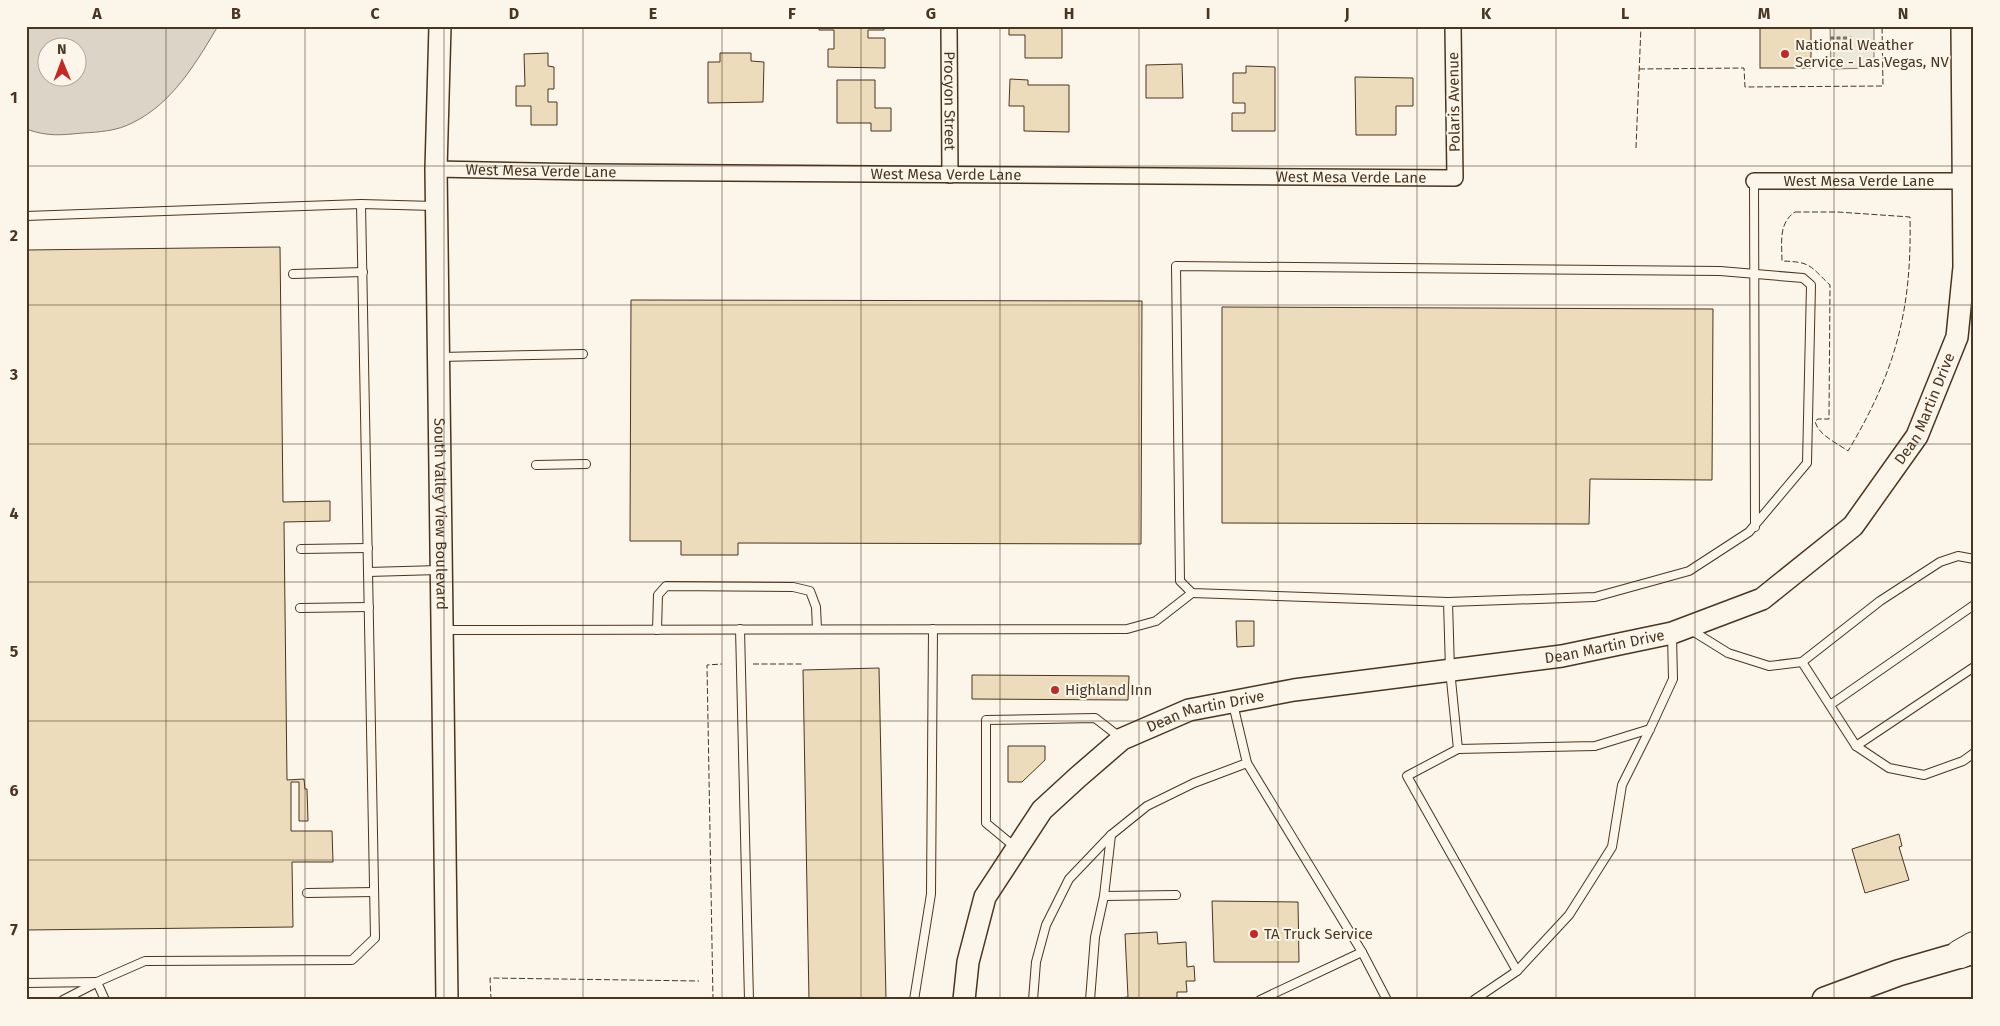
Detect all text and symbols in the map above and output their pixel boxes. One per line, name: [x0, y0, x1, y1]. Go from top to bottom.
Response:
text: A: [91, 4, 102, 23]
text: B: [231, 4, 241, 23]
text: C: [370, 4, 380, 23]
text: D: [509, 4, 519, 23]
text: E: [649, 4, 657, 23]
text: F: [788, 4, 796, 23]
text: G: [926, 4, 936, 23]
text: H: [1064, 4, 1074, 23]
text: I: [1206, 4, 1210, 23]
text: J: [1343, 4, 1350, 23]
text: K: [1481, 4, 1492, 23]
text: L: [1621, 4, 1629, 23]
text: M: [1758, 4, 1771, 23]
text: N: [1898, 4, 1908, 23]
place label: National Weather Service - Las Vegas, NV: [1795, 36, 1950, 71]
north arrow: [38, 38, 88, 88]
text: N: [57, 41, 67, 58]
marker: National Weather Service - Las Vegas, NV: [1779, 48, 1791, 60]
street label: Procyon Street: [940, 51, 959, 151]
street label: Polaris Avenue: [1444, 52, 1464, 152]
text: 1: [10, 88, 18, 107]
street label: West Mesa Verde Lane: [465, 161, 616, 181]
street label: West Mesa Verde Lane: [870, 165, 1021, 184]
street label: West Mesa Verde Lane: [1275, 168, 1426, 187]
street label: West Mesa Verde Lane: [1784, 172, 1934, 190]
text: 2: [10, 226, 18, 245]
street label: Dean Martin Drive: [1890, 350, 1959, 468]
text: 3: [9, 365, 18, 384]
street label: South Valley View Boulevard: [430, 418, 451, 610]
text: 4: [9, 504, 19, 523]
street label: Dean Martin Drive: [1544, 626, 1666, 667]
text: 5: [10, 642, 19, 661]
place label: Highland Inn: [1065, 681, 1152, 699]
marker: Highland Inn: [1049, 684, 1061, 696]
street label: Dean Martin Drive: [1144, 687, 1266, 736]
text: 6: [9, 781, 19, 800]
text: 7: [10, 920, 18, 939]
place label: TA Truck Service: [1264, 925, 1373, 943]
marker: TA Truck Service: [1248, 928, 1260, 940]

